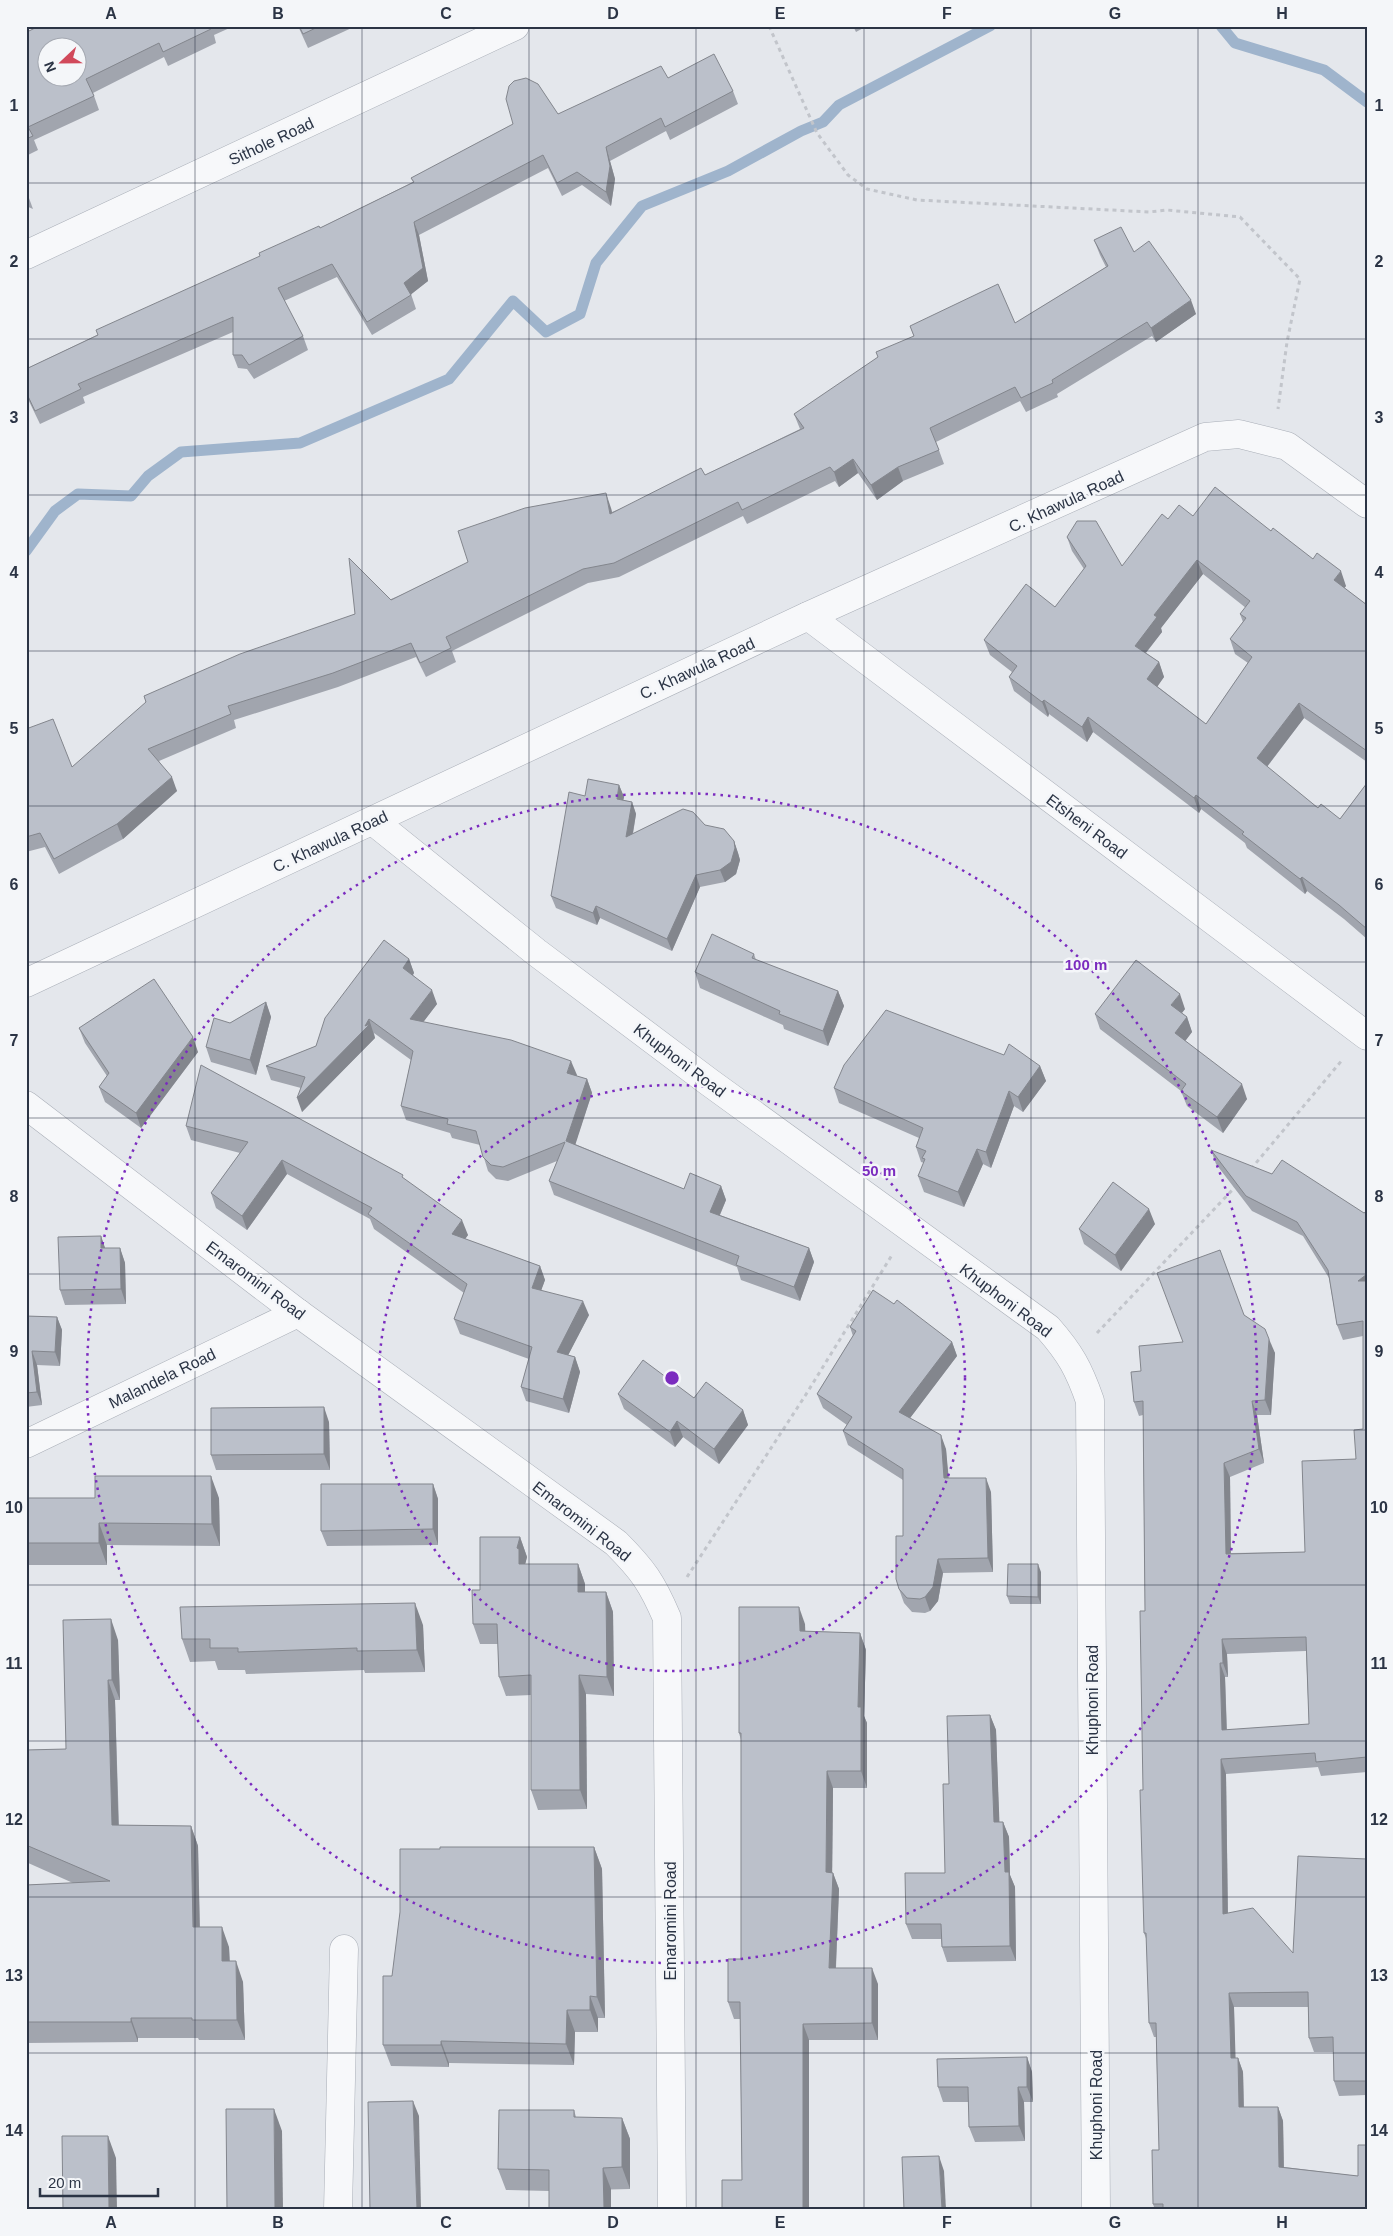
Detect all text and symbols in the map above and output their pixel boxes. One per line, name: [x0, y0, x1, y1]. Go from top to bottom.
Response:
text: A: [105, 5, 117, 22]
text: B: [272, 5, 284, 22]
text: C: [440, 5, 452, 22]
text: D: [607, 5, 619, 22]
text: E: [775, 5, 786, 22]
text: F: [942, 5, 952, 22]
text: G: [1109, 5, 1121, 22]
text: H: [1276, 5, 1288, 22]
north arrow: [38, 38, 88, 88]
text: N: [41, 59, 59, 75]
text: 1: [10, 97, 19, 114]
text: 1: [1375, 97, 1384, 114]
street label: Sithole Road: [226, 114, 316, 169]
text: 2: [10, 253, 19, 270]
text: 2: [1375, 253, 1384, 270]
text: 3: [10, 409, 19, 426]
text: 3: [1375, 409, 1384, 426]
street label: C. Khawula Road: [1006, 467, 1126, 535]
text: 4: [10, 564, 19, 581]
text: 4: [1375, 564, 1384, 581]
street label: C. Khawula Road: [637, 634, 757, 702]
text: 5: [10, 720, 19, 737]
text: 5: [1375, 720, 1384, 737]
street label: Etsheni Road: [1043, 791, 1130, 862]
street label: C. Khawula Road: [270, 807, 390, 875]
text: 6: [10, 876, 19, 893]
text: 6: [1375, 876, 1384, 893]
text: 100 m: [1065, 956, 1107, 973]
street label: Khuphoni Road: [631, 1020, 729, 1100]
text: 7: [10, 1032, 19, 1049]
text: 7: [1375, 1032, 1384, 1049]
text: 50 m: [862, 1162, 896, 1179]
text: 8: [10, 1188, 19, 1205]
text: 8: [1375, 1188, 1384, 1205]
street label: Emaromini Road: [203, 1238, 308, 1323]
street label: Khuphoni Road: [957, 1260, 1055, 1340]
text: 9: [10, 1343, 19, 1360]
text: 9: [1375, 1343, 1384, 1360]
street label: Malandela Road: [106, 1345, 218, 1412]
centre of rings: [663, 1369, 681, 1387]
street label: Emaromini Road: [530, 1478, 634, 1565]
text: 10: [5, 1499, 23, 1516]
text: 10: [1370, 1499, 1388, 1516]
street label: Khuphoni Road: [1084, 1645, 1101, 1755]
text: 11: [6, 1655, 23, 1672]
text: 11: [1371, 1655, 1388, 1672]
text: 12: [5, 1811, 23, 1828]
text: 12: [1370, 1811, 1388, 1828]
street label: Emaromini Road: [662, 1861, 679, 1981]
text: 13: [5, 1967, 23, 1984]
text: 13: [1370, 1967, 1388, 1984]
street label: Khuphoni Road: [1088, 2050, 1105, 2160]
text: 14: [5, 2122, 23, 2139]
text: 14: [1370, 2122, 1388, 2139]
scale bar: [40, 2166, 158, 2198]
text: 20 m: [48, 2174, 81, 2191]
text: A: [105, 2214, 117, 2231]
text: B: [272, 2214, 284, 2231]
text: C: [440, 2214, 452, 2231]
text: D: [607, 2214, 619, 2231]
text: E: [775, 2214, 786, 2231]
text: F: [942, 2214, 952, 2231]
text: G: [1109, 2214, 1121, 2231]
text: H: [1276, 2214, 1288, 2231]

